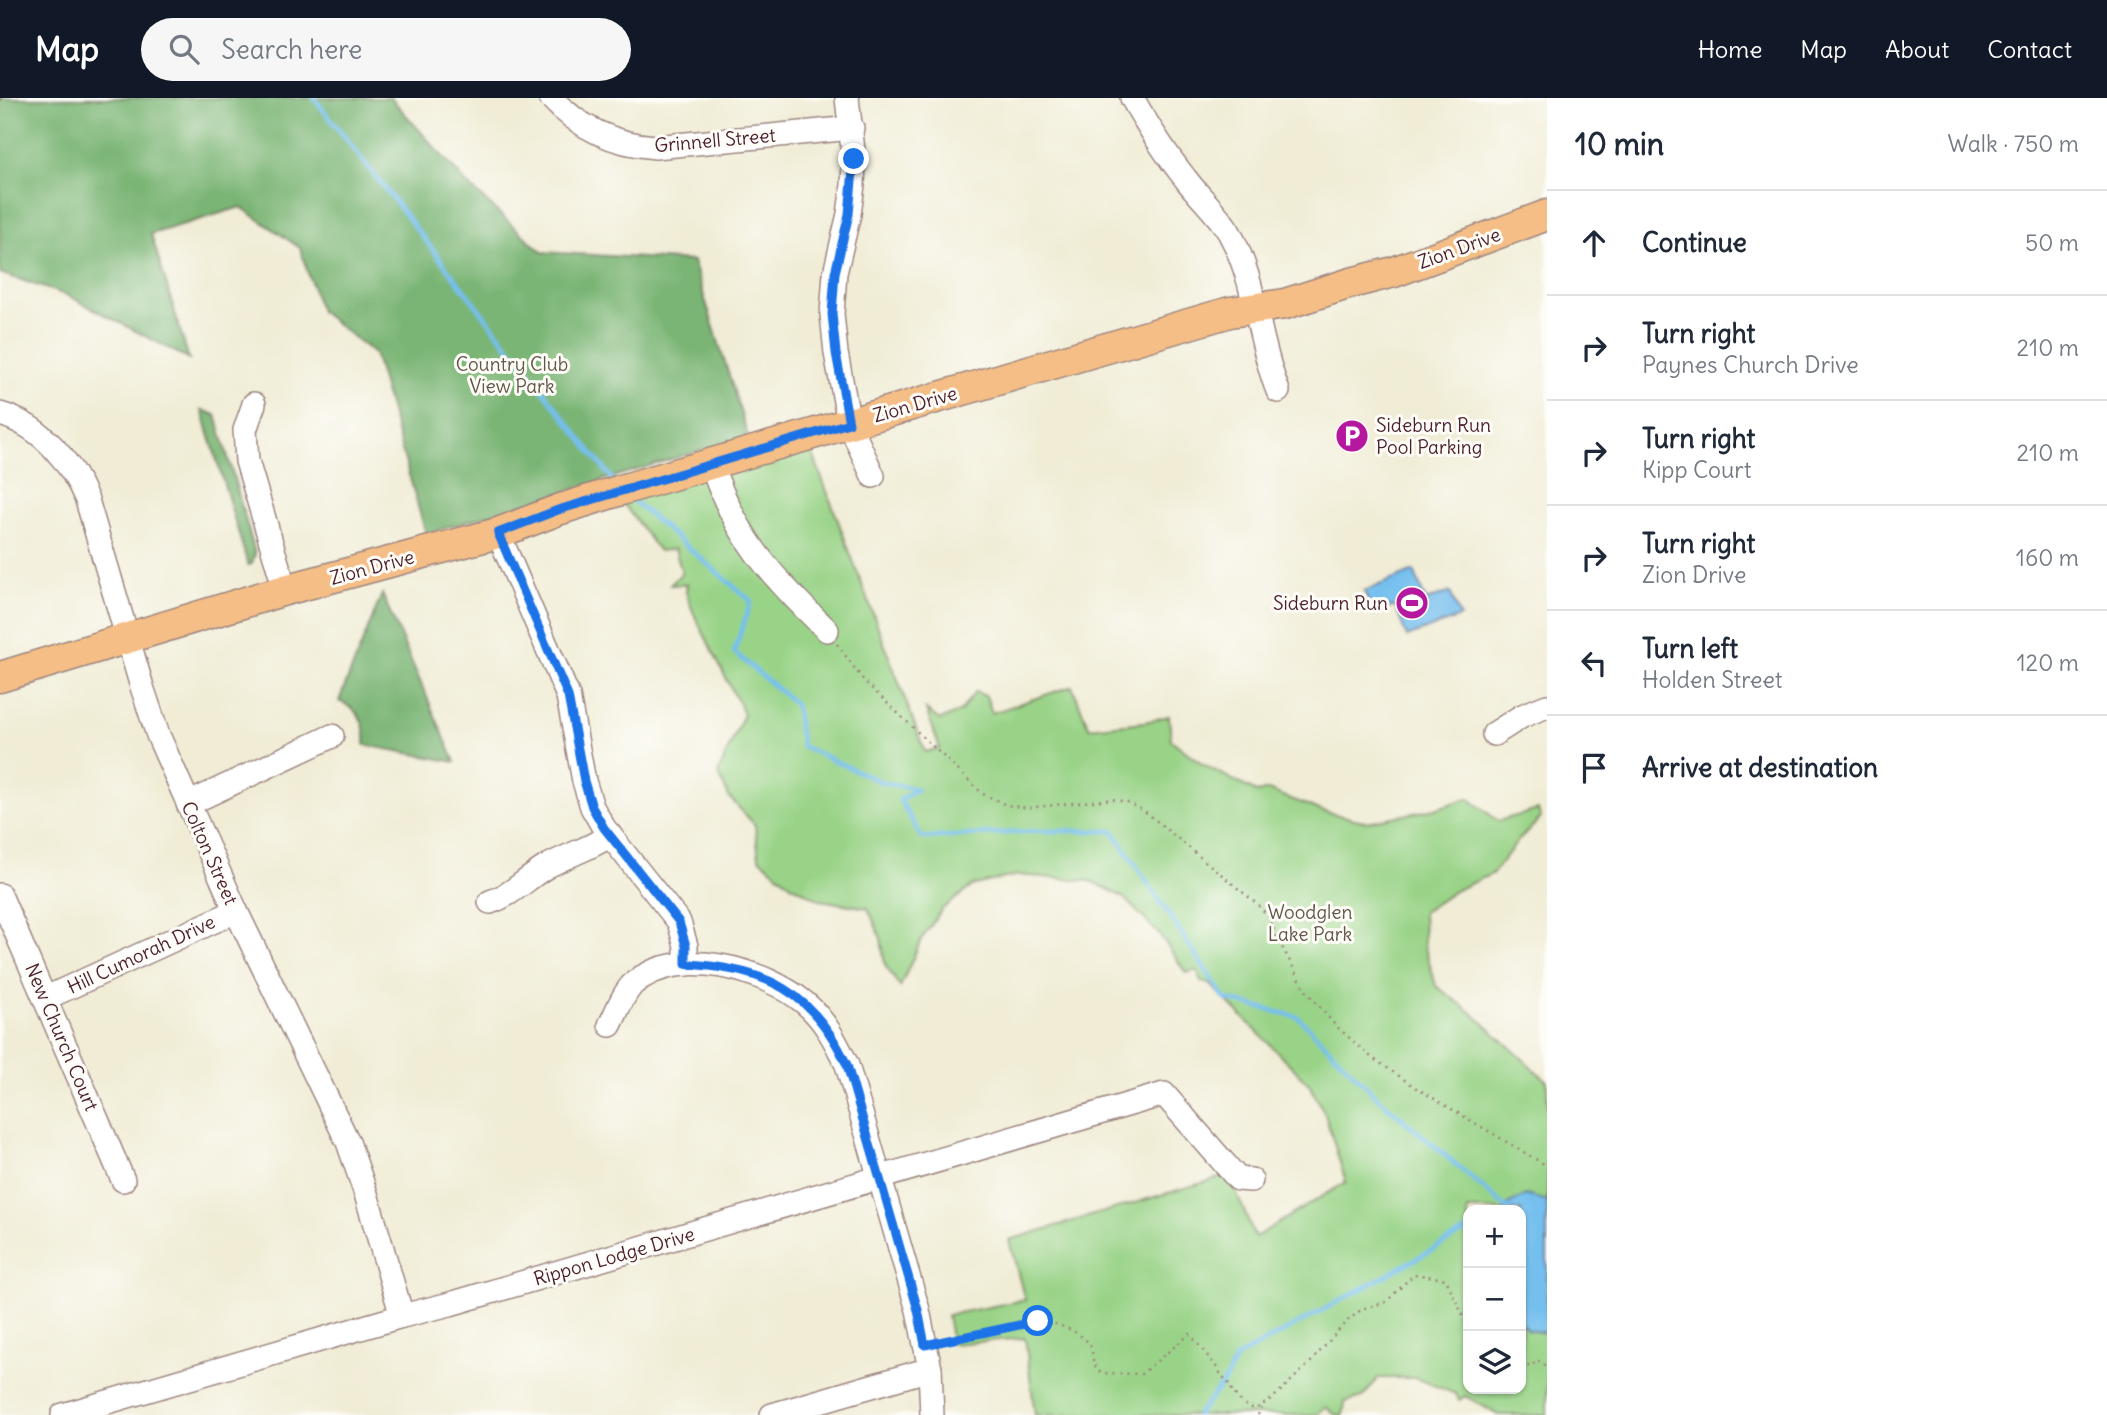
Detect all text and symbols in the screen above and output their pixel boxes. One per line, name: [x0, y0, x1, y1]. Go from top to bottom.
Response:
search box: [141, 18, 631, 81]
text: Map: [35, 28, 99, 70]
icon: search: [165, 30, 203, 68]
text: Search here: [221, 33, 362, 66]
text: Home: [1698, 34, 1762, 64]
text: Map: [1800, 34, 1847, 64]
text: About: [1885, 34, 1949, 64]
text: Contact: [1987, 34, 2072, 64]
street label: Grinnell Street: [653, 123, 777, 157]
text: 10 min: [1575, 125, 1664, 163]
text: Walk · 750 m: [1948, 129, 2079, 158]
route end: [838, 143, 869, 174]
street label: Zion Drive: [1414, 222, 1504, 274]
icon: ahead: [1575, 224, 1613, 262]
text: Continue: [1642, 226, 1747, 259]
text: 50 m: [2025, 228, 2079, 257]
text: Turn right: [1642, 317, 1755, 350]
icon: right: [1575, 329, 1613, 367]
text: 210 m: [2016, 333, 2079, 362]
text: Paynes Church Drive: [1642, 350, 1859, 379]
park label: Country Club View Park: [456, 352, 568, 398]
street label: Zion Drive: [870, 381, 960, 427]
place label: Sideburn Run Pool Parking: [1376, 413, 1491, 459]
parking icon: Sideburn Run Pool Parking: [1333, 417, 1371, 455]
text: Turn right: [1642, 422, 1755, 455]
icon: right: [1575, 434, 1613, 472]
text: 210 m: [2016, 438, 2079, 467]
text: Kipp Court: [1642, 455, 1751, 484]
text: Turn right: [1642, 527, 1755, 560]
icon: right: [1575, 539, 1613, 577]
text: 160 m: [2016, 543, 2079, 572]
street label: Zion Drive: [327, 544, 417, 590]
text: Zion Drive: [1642, 560, 1746, 589]
sports icon: Sideburn Run: [1393, 584, 1431, 622]
place label: Sideburn Run: [1273, 591, 1388, 615]
text: Turn left: [1642, 632, 1738, 665]
icon: left: [1575, 644, 1613, 682]
text: 120 m: [2016, 648, 2079, 677]
text: Holden Street: [1642, 665, 1783, 694]
icon: arrive: [1575, 749, 1613, 787]
text: Arrive at destination: [1642, 751, 1878, 784]
street label: Colton Street: [177, 798, 243, 908]
park label: Woodglen Lake Park: [1267, 900, 1353, 946]
street label: Hill Cumorah Drive: [63, 909, 219, 999]
street label: New Church Court: [20, 960, 104, 1114]
map controls: [1463, 1205, 1526, 1394]
button: +: [1463, 1205, 1526, 1268]
street label: Rippon Lodge Drive: [531, 1222, 697, 1290]
button: −: [1463, 1268, 1526, 1331]
route start: [1022, 1305, 1053, 1336]
button: layers: [1463, 1331, 1526, 1394]

